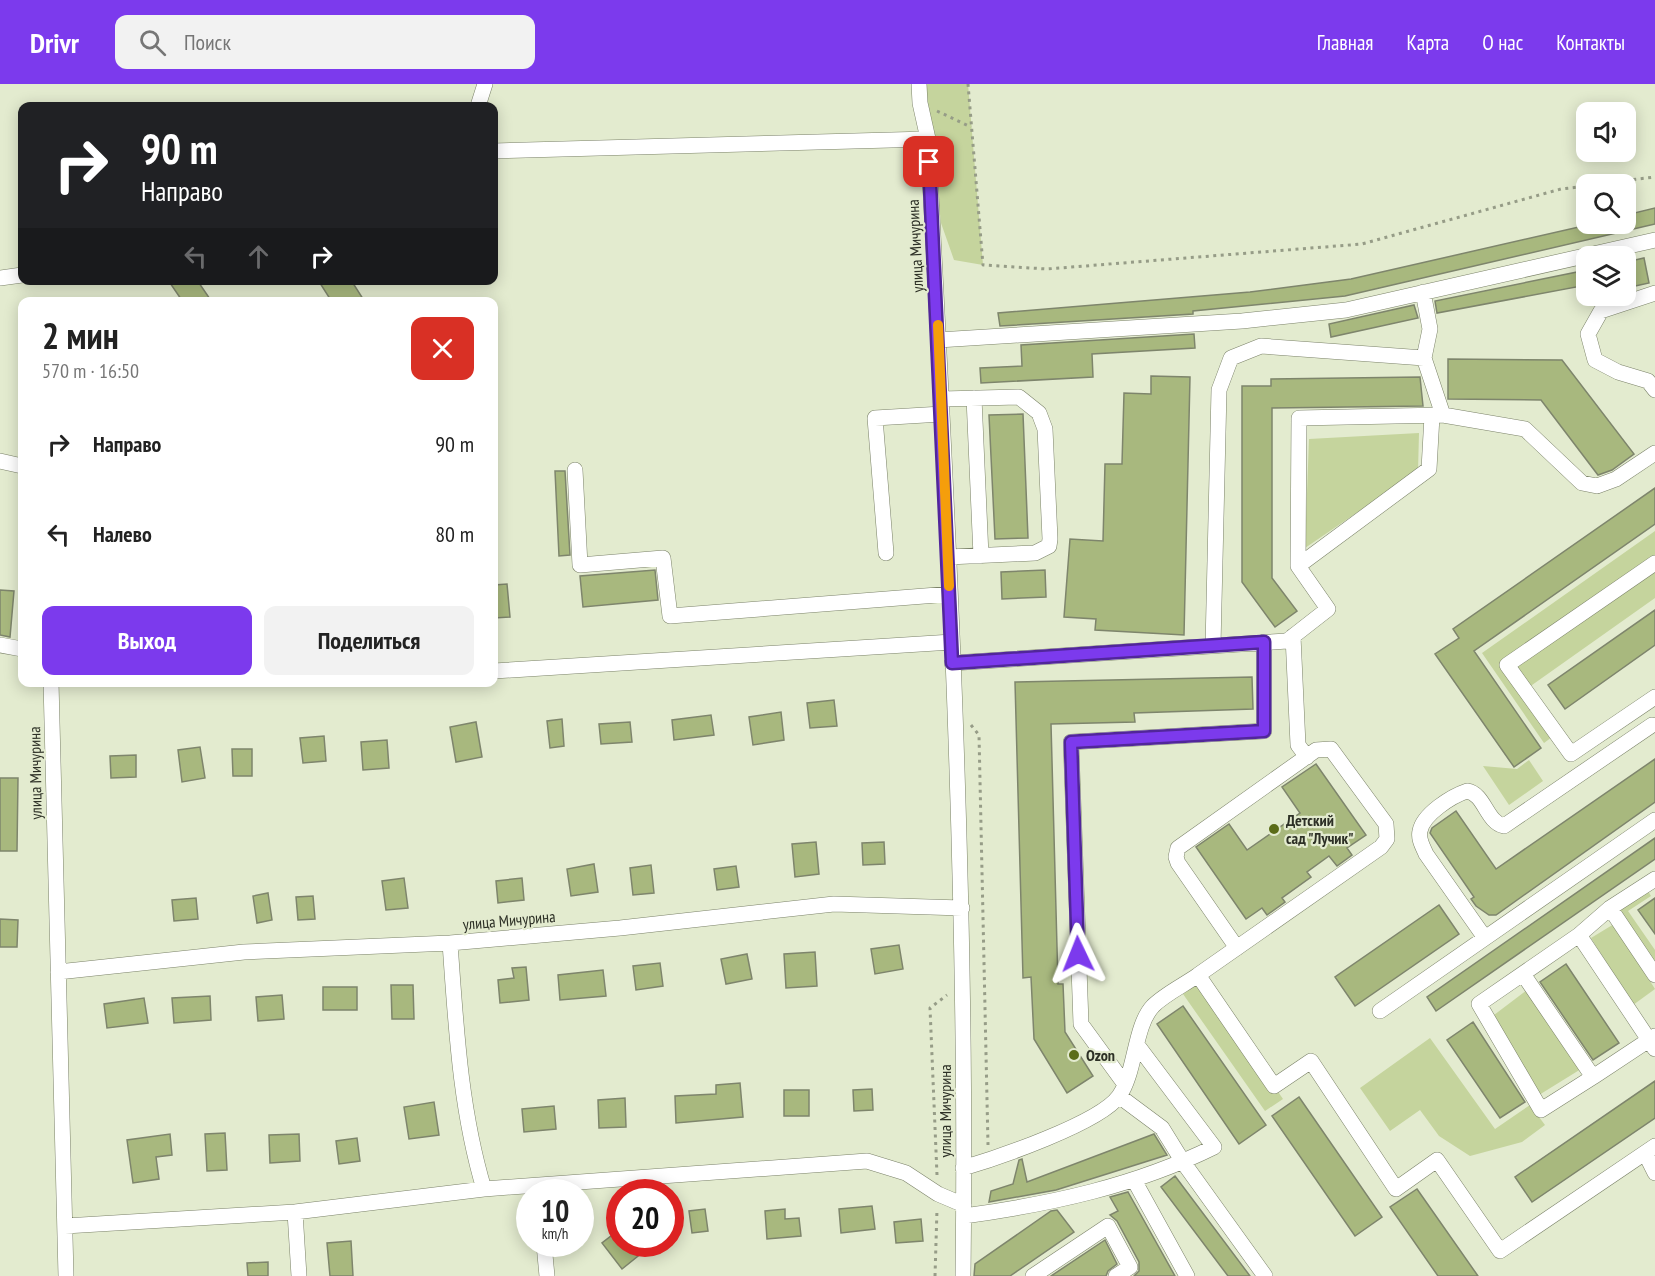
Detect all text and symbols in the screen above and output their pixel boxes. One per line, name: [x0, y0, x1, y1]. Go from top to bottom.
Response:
search box: [115, 15, 535, 69]
text: Drivr: [30, 24, 79, 61]
icon: search: [136, 26, 169, 59]
text: Поиск: [184, 28, 231, 56]
text: Главная: [1317, 29, 1373, 56]
text: Карта: [1406, 29, 1449, 56]
text: О нас: [1482, 29, 1523, 56]
text: Контакты: [1556, 29, 1625, 56]
map controls: [1576, 102, 1636, 306]
button: sound: [1576, 102, 1636, 162]
text: 90 m: [141, 121, 218, 176]
icon: right: [42, 126, 120, 204]
pin: [903, 136, 954, 187]
icon: arrive: [912, 145, 945, 178]
text: Направо: [141, 174, 223, 208]
button: search: [1576, 174, 1636, 234]
street label: улица Мичурина: [903, 199, 927, 293]
icon: left: [179, 240, 212, 273]
icon: ahead: [242, 240, 275, 273]
icon: right: [305, 240, 338, 273]
button: layers: [1576, 246, 1636, 306]
text: 2 мин: [42, 312, 119, 359]
button: close: [411, 317, 474, 380]
text: 570 m · 16:50: [42, 358, 139, 384]
icon: right: [42, 428, 75, 461]
text: Направо: [93, 430, 161, 458]
text: 90 m: [435, 430, 474, 458]
icon: left: [42, 518, 75, 551]
text: Налево: [93, 520, 152, 548]
text: 80 m: [435, 520, 474, 548]
button: Выход: [42, 606, 252, 675]
button: Поделиться: [264, 606, 474, 675]
street label: улица Мичурина: [24, 726, 46, 820]
place label: Детский сад "Лучик": [1286, 810, 1354, 848]
marker: Детский сад "Лучик": [1267, 822, 1281, 836]
street label: улица Мичурина: [462, 906, 556, 934]
position arrow: [1046, 922, 1110, 986]
place label: Ozon: [1086, 1045, 1115, 1065]
marker: Ozon: [1067, 1048, 1081, 1062]
street label: улица Мичурина: [935, 1064, 955, 1158]
speed limit sign: 20: [606, 1179, 684, 1257]
text: 10: [541, 1191, 569, 1230]
text: km/h: [542, 1224, 568, 1243]

